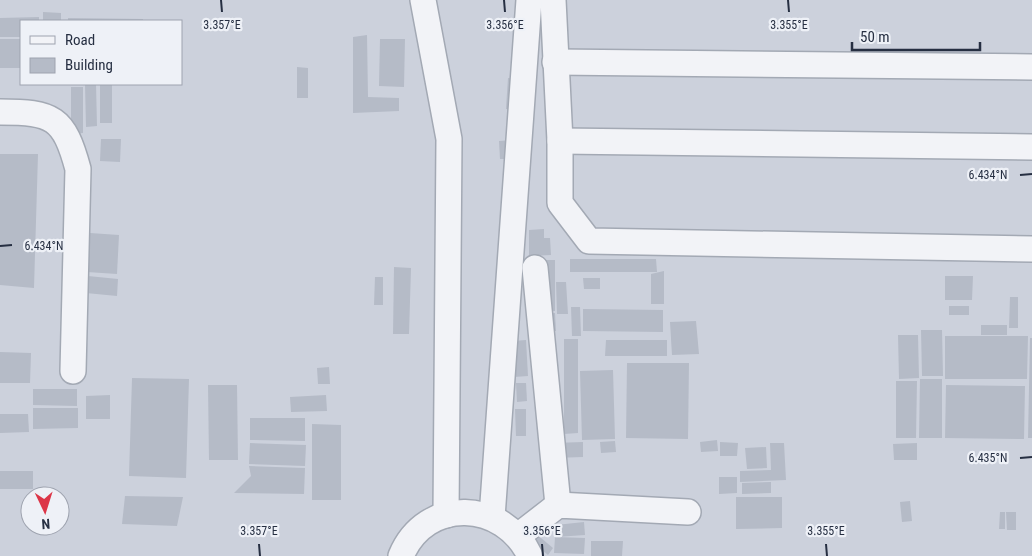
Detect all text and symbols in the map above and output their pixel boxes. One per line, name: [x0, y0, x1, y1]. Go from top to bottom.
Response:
text: 3.357°E: [203, 18, 241, 32]
text: 3.356°E: [486, 18, 524, 32]
text: 3.355°E: [770, 18, 808, 32]
legend: [20, 20, 182, 85]
scale bar: [852, 20, 980, 52]
text: 50 m: [860, 28, 890, 46]
text: Road: [65, 31, 95, 49]
text: Building: [65, 56, 113, 74]
text: 6.434°N: [969, 168, 1007, 182]
text: 6.434°N: [25, 239, 63, 253]
text: 6.435°N: [969, 451, 1007, 465]
north arrow: [20, 486, 70, 536]
text: N: [41, 516, 51, 532]
text: 3.357°E: [240, 524, 278, 538]
text: 3.356°E: [523, 524, 561, 538]
text: 3.355°E: [807, 524, 845, 538]

